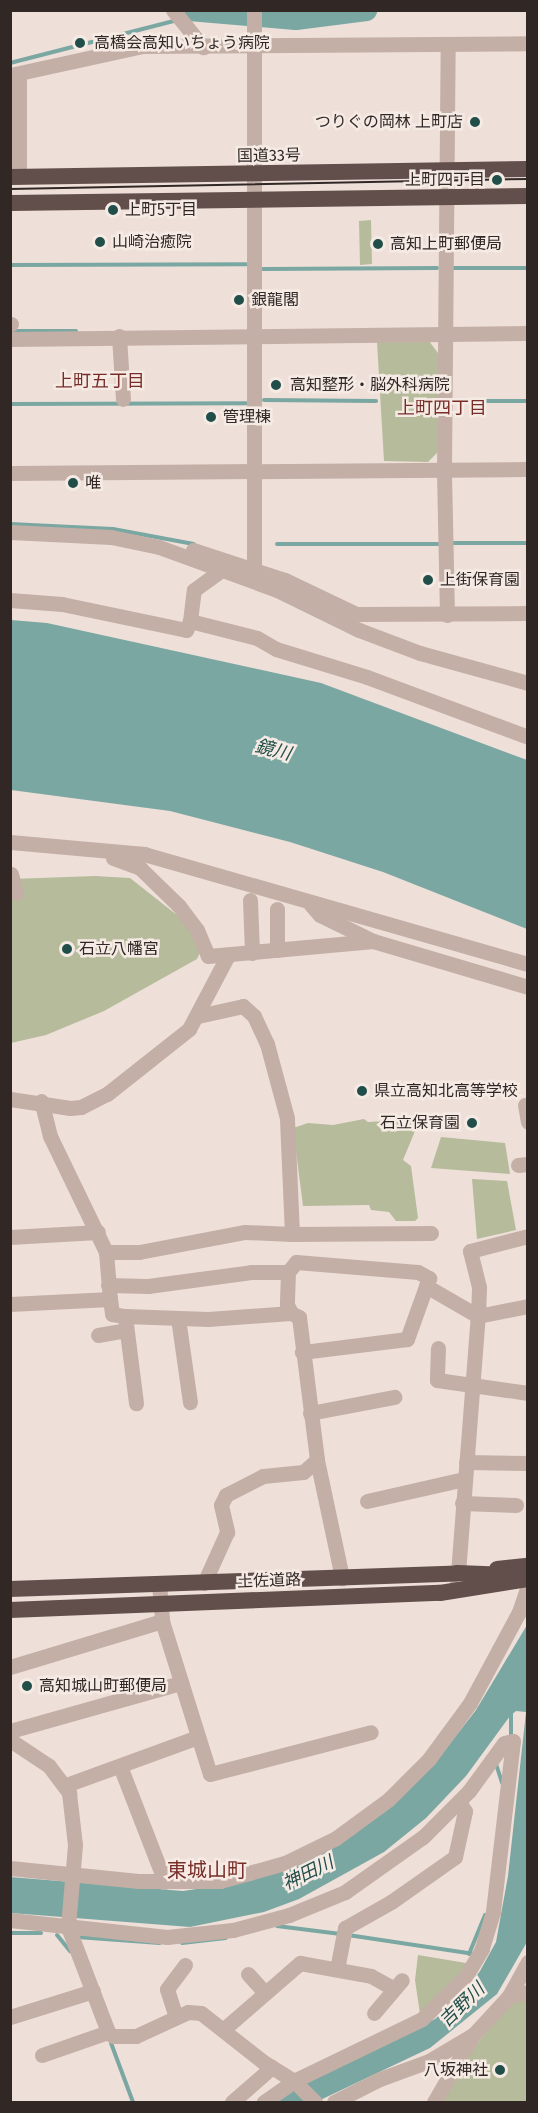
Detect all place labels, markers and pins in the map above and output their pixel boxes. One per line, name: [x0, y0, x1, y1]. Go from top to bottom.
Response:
place label: 高橋会高知いちょう病院: [94, 33, 270, 53]
marker: 高橋会高知いちょう病院: [71, 34, 89, 52]
place label: つりぐの岡林 上町店: [315, 112, 463, 132]
marker: つりぐの岡林 上町店: [468, 115, 482, 129]
place label: 上町四丁目: [405, 170, 485, 190]
marker: 上町四丁目: [490, 173, 504, 187]
place label: 上町5丁目: [125, 200, 197, 220]
marker: 上町5丁目: [106, 203, 120, 217]
place label: 山崎治癒院: [112, 232, 192, 252]
place label: 高知上町郵便局: [390, 234, 502, 254]
marker: 山崎治癒院: [93, 235, 107, 249]
marker: 高知上町郵便局: [371, 237, 385, 251]
place label: 銀龍閣: [251, 290, 299, 310]
marker: 銀龍閣: [232, 293, 246, 307]
place label: 高知整形・脳外科病院: [290, 375, 450, 395]
marker: 高知整形・脳外科病院: [267, 376, 285, 394]
place label: 管理棟: [223, 407, 271, 427]
marker: 管理棟: [204, 410, 218, 424]
place label: 唯: [85, 473, 101, 493]
marker: 唯: [66, 476, 80, 490]
place label: 上街保育園: [440, 570, 520, 590]
marker: 上街保育園: [421, 573, 435, 587]
place label: 石立八幡宮: [79, 939, 159, 959]
marker: 石立八幡宮: [60, 942, 74, 956]
place label: 県立高知北高等学校: [374, 1081, 518, 1101]
marker: 県立高知北高等学校: [355, 1084, 369, 1098]
place label: 石立保育園: [380, 1113, 460, 1133]
marker: 石立保育園: [465, 1116, 479, 1130]
place label: 高知城山町郵便局: [39, 1676, 167, 1696]
marker: 高知城山町郵便局: [20, 1679, 34, 1693]
place label: 八坂神社: [424, 2060, 488, 2080]
marker: 八坂神社: [493, 2063, 507, 2077]

